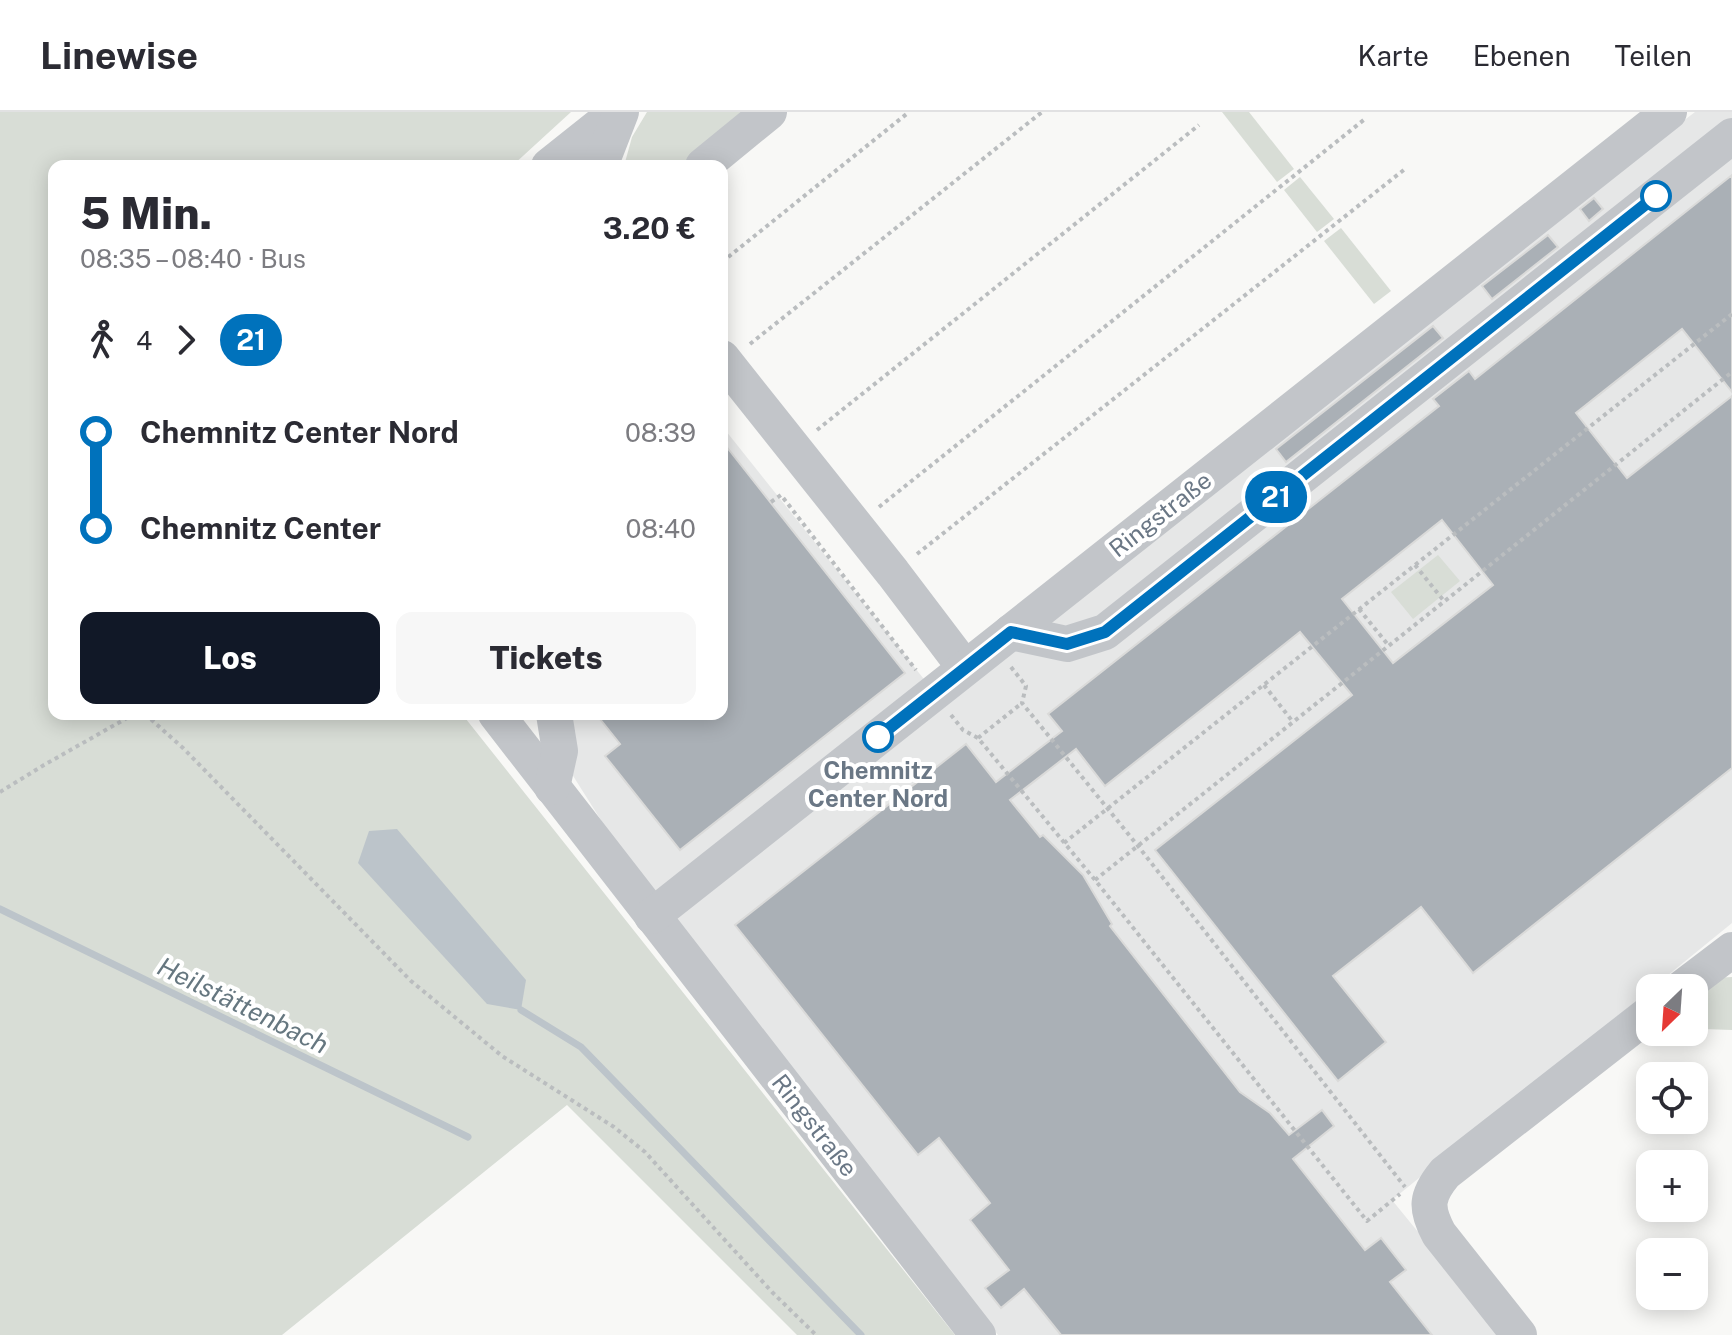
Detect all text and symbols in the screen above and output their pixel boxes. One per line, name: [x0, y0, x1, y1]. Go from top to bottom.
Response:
text: Linewise: [40, 33, 198, 78]
text: Karte: [1358, 39, 1429, 72]
text: Ebenen: [1473, 39, 1571, 72]
text: Teilen: [1615, 39, 1692, 72]
unlabelled marker: [1641, 181, 1671, 211]
text: 5 Min.: [80, 187, 212, 239]
text: 3.20 €: [603, 210, 696, 246]
text: 08:35 – 08:40 · Bus: [80, 243, 306, 274]
icon: walk: [80, 318, 124, 362]
icon: forward: [164, 318, 208, 362]
text: 21: [236, 323, 266, 356]
text: 4: [136, 325, 152, 356]
text: Chemnitz Center Nord: [140, 414, 459, 450]
text: 08:39: [625, 417, 696, 448]
street label: Ringstraße: [1103, 466, 1217, 562]
line badge: 21: [1240, 471, 1312, 523]
text: 21: [1261, 480, 1291, 513]
text: Chemnitz Center: [140, 510, 381, 546]
text: 08:40: [625, 513, 696, 544]
button: Los: [80, 612, 380, 704]
button: Tickets: [396, 612, 696, 704]
marker: Chemnitz Center Nord: [863, 722, 893, 752]
place label: Chemnitz Center Nord: [808, 756, 948, 812]
water label: Heilstättenbach: [153, 950, 333, 1060]
north arrow: [1636, 974, 1708, 1046]
map controls: [1636, 974, 1708, 1310]
button: locate: [1636, 1062, 1708, 1134]
street label: Ringstraße: [767, 1068, 863, 1182]
button: +: [1636, 1150, 1708, 1222]
button: −: [1636, 1238, 1708, 1310]

